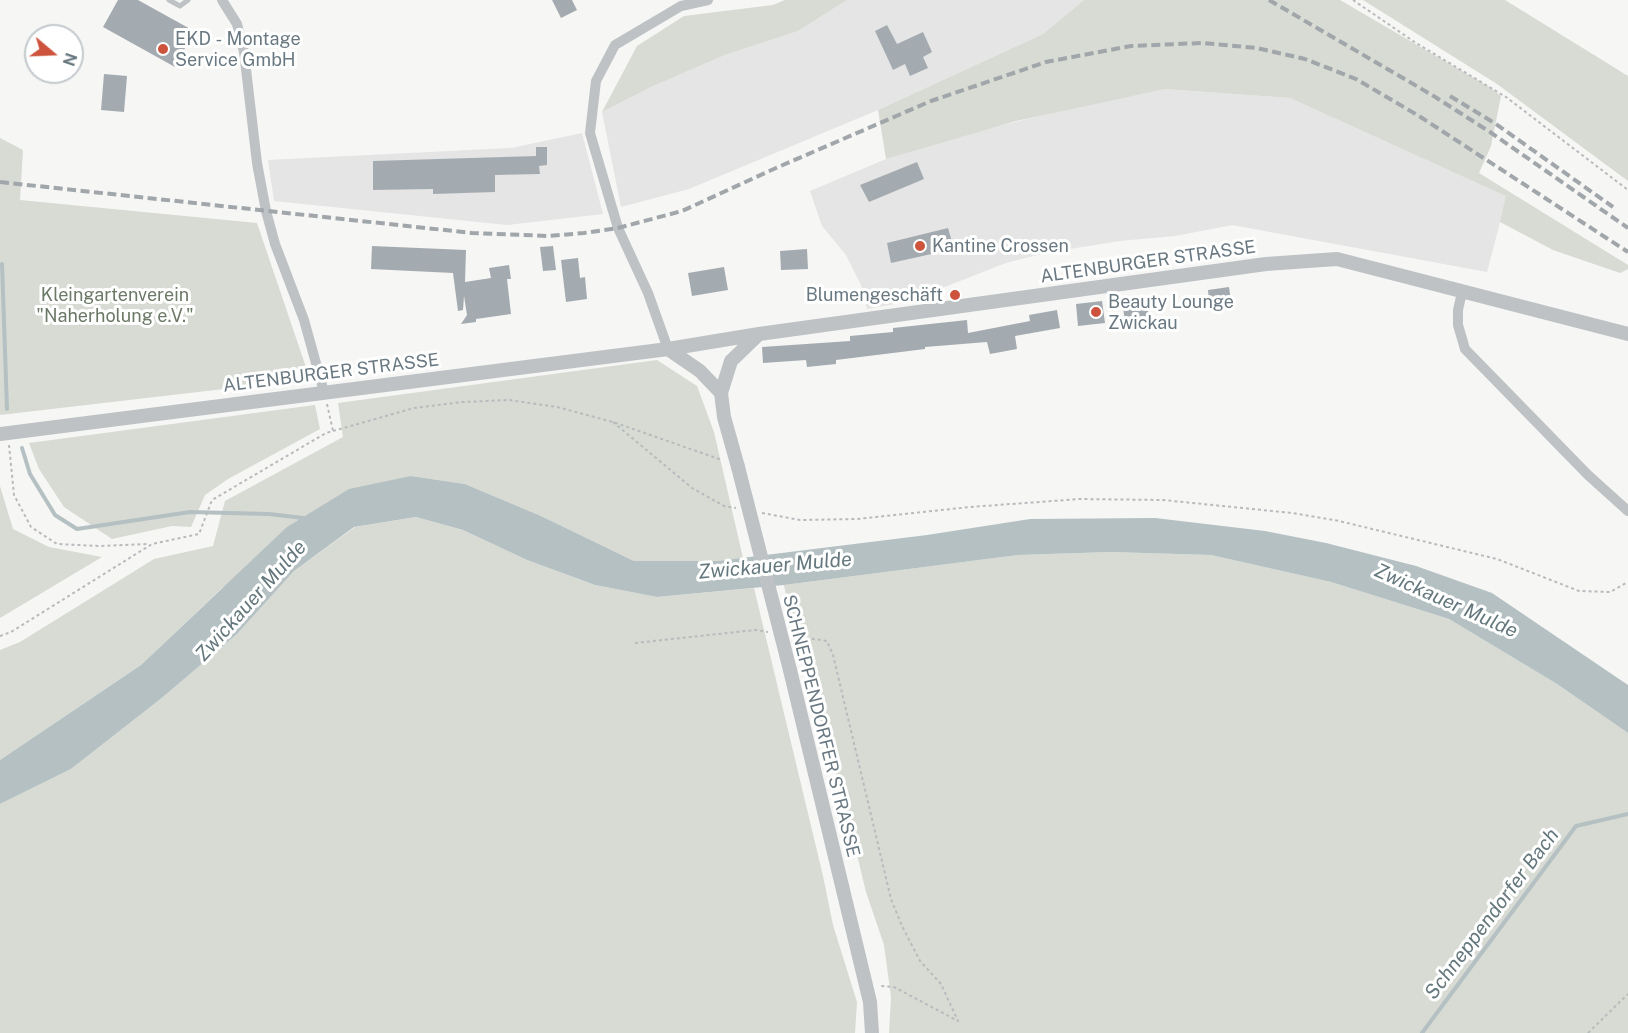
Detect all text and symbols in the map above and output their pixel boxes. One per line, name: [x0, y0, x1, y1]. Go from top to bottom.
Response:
north arrow: [24, 24, 84, 84]
place label: EKD - Montage Service GmbH: [175, 28, 301, 70]
marker: EKD - Montage Service GmbH: [156, 42, 170, 56]
text: N: [59, 50, 81, 68]
place label: Kantine Crossen: [932, 235, 1069, 257]
street label: ALTENBURGER STRASSE: [1039, 236, 1257, 288]
marker: Kantine Crossen: [913, 239, 927, 253]
park label: Kleingartenverein "Naherholung e.V.": [36, 284, 194, 326]
place label: Blumengeschäft: [806, 284, 943, 306]
marker: Blumengeschäft: [948, 288, 962, 302]
place label: Beauty Lounge Zwickau: [1108, 291, 1234, 334]
marker: Beauty Lounge Zwickau: [1089, 305, 1103, 319]
street label: ALTENBURGER STRASSE: [222, 349, 440, 397]
water label: Zwickauer Mulde: [190, 536, 312, 666]
water label: Zwickauer Mulde: [697, 547, 853, 585]
water label: Zwickauer Mulde: [1371, 559, 1521, 643]
street label: SCHNEPPENDORFER STRASSE: [778, 593, 864, 859]
water label: Schneppendorfer Bach: [1420, 824, 1564, 1004]

